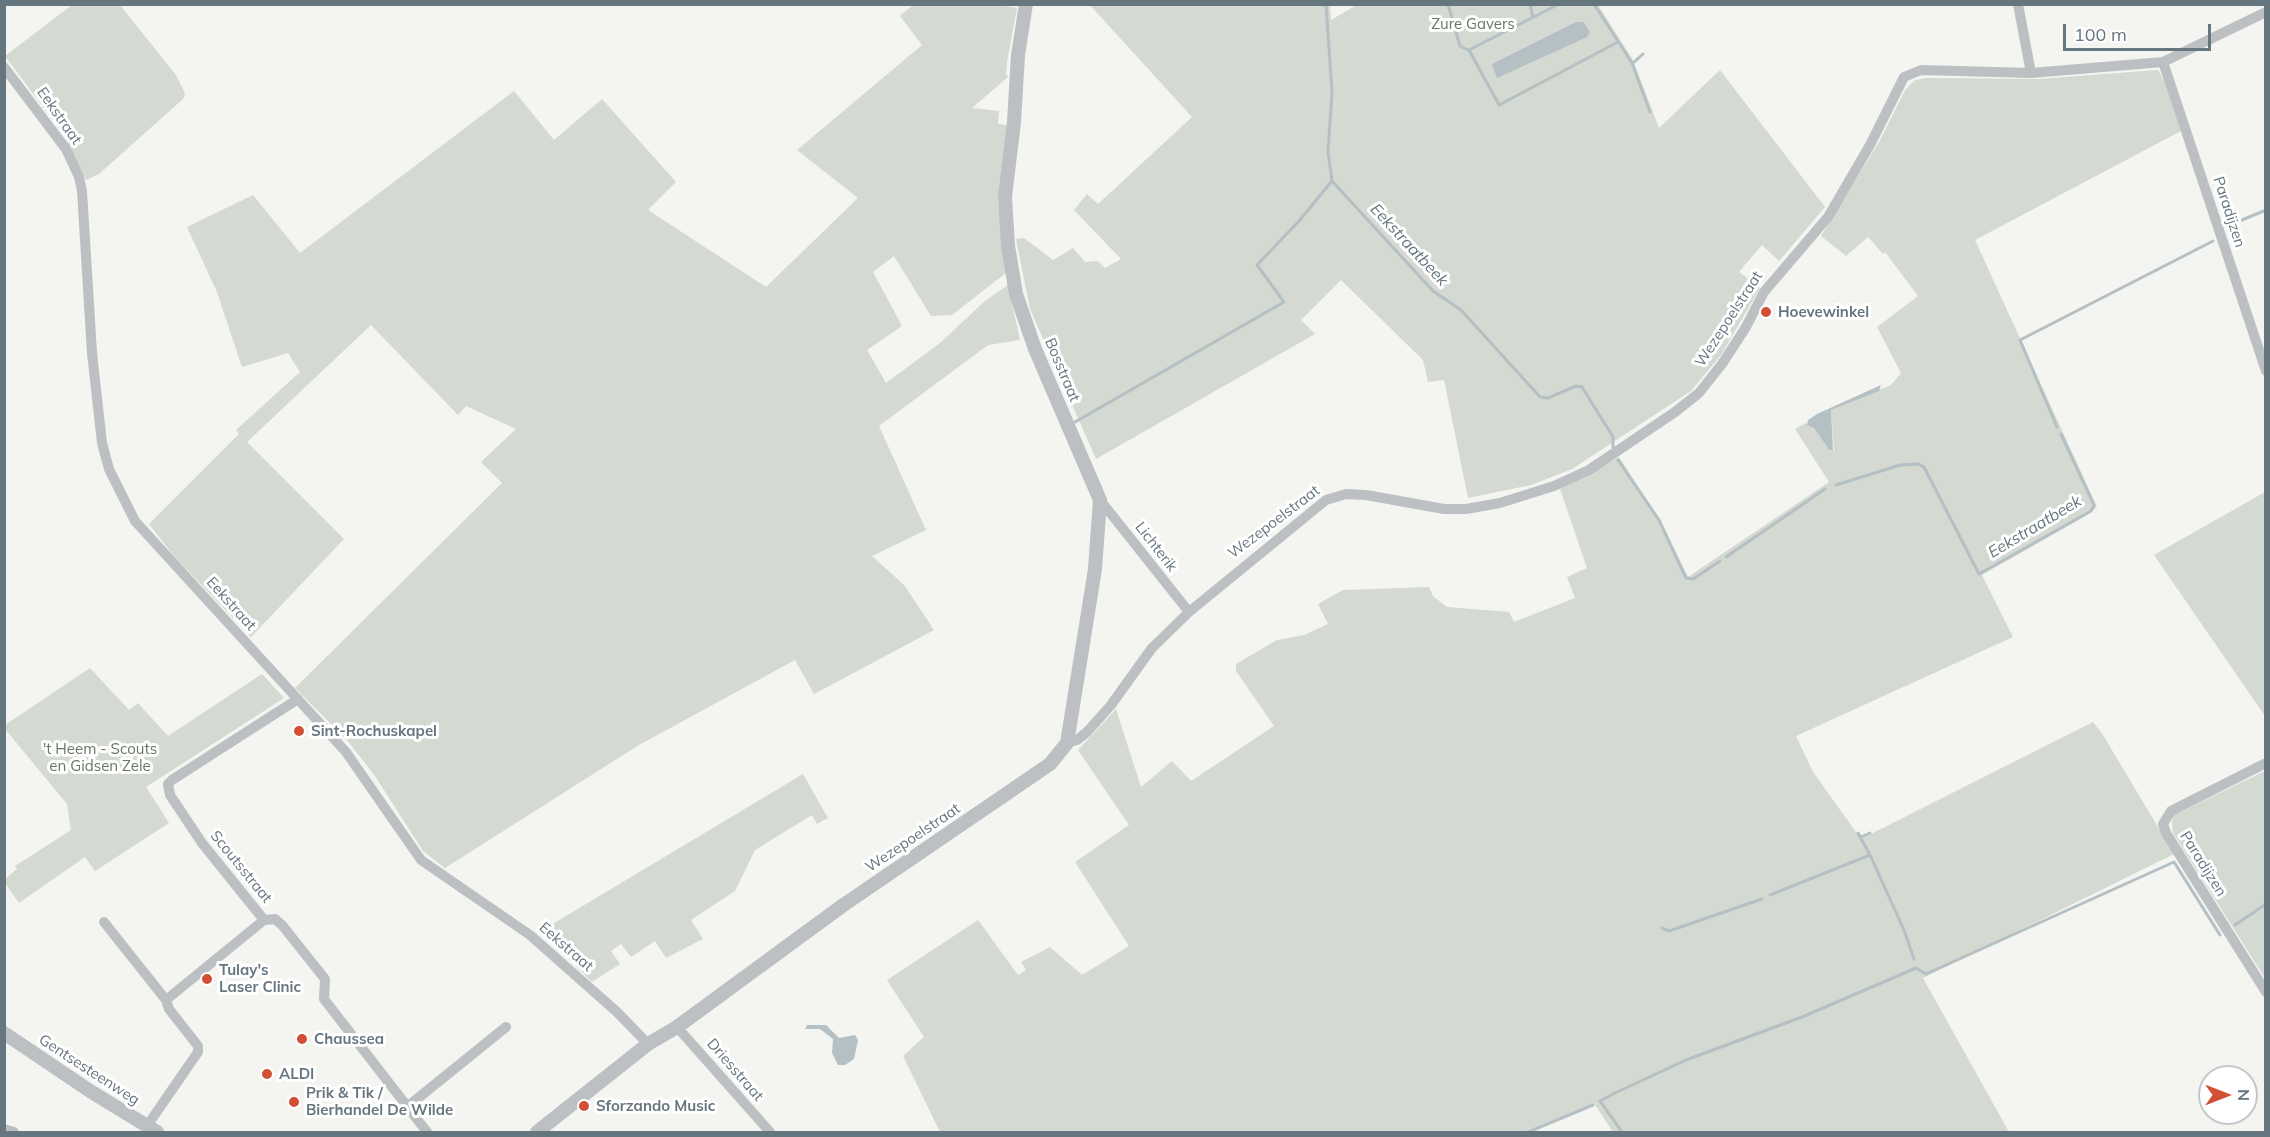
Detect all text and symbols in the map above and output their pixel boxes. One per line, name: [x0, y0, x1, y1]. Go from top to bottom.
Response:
scale bar: [2066, 12, 2214, 50]
park label: Zure Gavers: [1431, 15, 1515, 33]
text: 100 m: [2074, 23, 2127, 46]
street label: Eekstraat: [33, 84, 85, 148]
street label: Paradijzen: [2209, 174, 2249, 250]
water label: Eekstraatbeek: [1366, 200, 1452, 290]
street label: Wezepoelstraat: [1691, 268, 1767, 370]
place label: Hoevewinkel: [1778, 303, 1869, 321]
marker: Hoevewinkel: [1759, 305, 1773, 319]
street label: Bosstraat: [1041, 335, 1083, 405]
street label: Wezepoelstraat: [1225, 482, 1323, 562]
water label: Eekstraatbeek: [1985, 492, 2085, 562]
street label: Lichterik: [1131, 519, 1181, 575]
street label: Eekstraat: [202, 574, 260, 634]
place label: Sint-Rochuskapel: [311, 722, 437, 740]
marker: Sint-Rochuskapel: [292, 724, 306, 738]
park label: 't Heem - Scouts en Gidsen Zele: [43, 740, 157, 775]
street label: Wezepoelstraat: [862, 800, 964, 876]
street label: Scoutsstraat: [206, 827, 276, 907]
street label: Paradijzen: [2176, 828, 2230, 900]
street label: Eekstraat: [535, 919, 597, 975]
place label: Tulay's Laser Clinic: [219, 961, 301, 996]
marker: Tulay's Laser Clinic: [200, 972, 214, 986]
place label: Chaussea: [314, 1030, 384, 1048]
street label: Gentsesteenweg: [35, 1031, 143, 1109]
marker: Chaussea: [295, 1032, 309, 1046]
street label: Driesstraat: [703, 1035, 767, 1105]
place label: ALDI: [279, 1065, 314, 1083]
north arrow: [2198, 1065, 2258, 1125]
marker: ALDI: [260, 1067, 274, 1081]
place label: Prik & Tik / Bierhandel De Wilde: [306, 1084, 453, 1119]
text: N: [2234, 1089, 2254, 1101]
marker: Prik & Tik / Bierhandel De Wilde: [287, 1095, 301, 1109]
place label: Sforzando Music: [596, 1097, 715, 1115]
marker: Sforzando Music: [577, 1099, 591, 1113]

